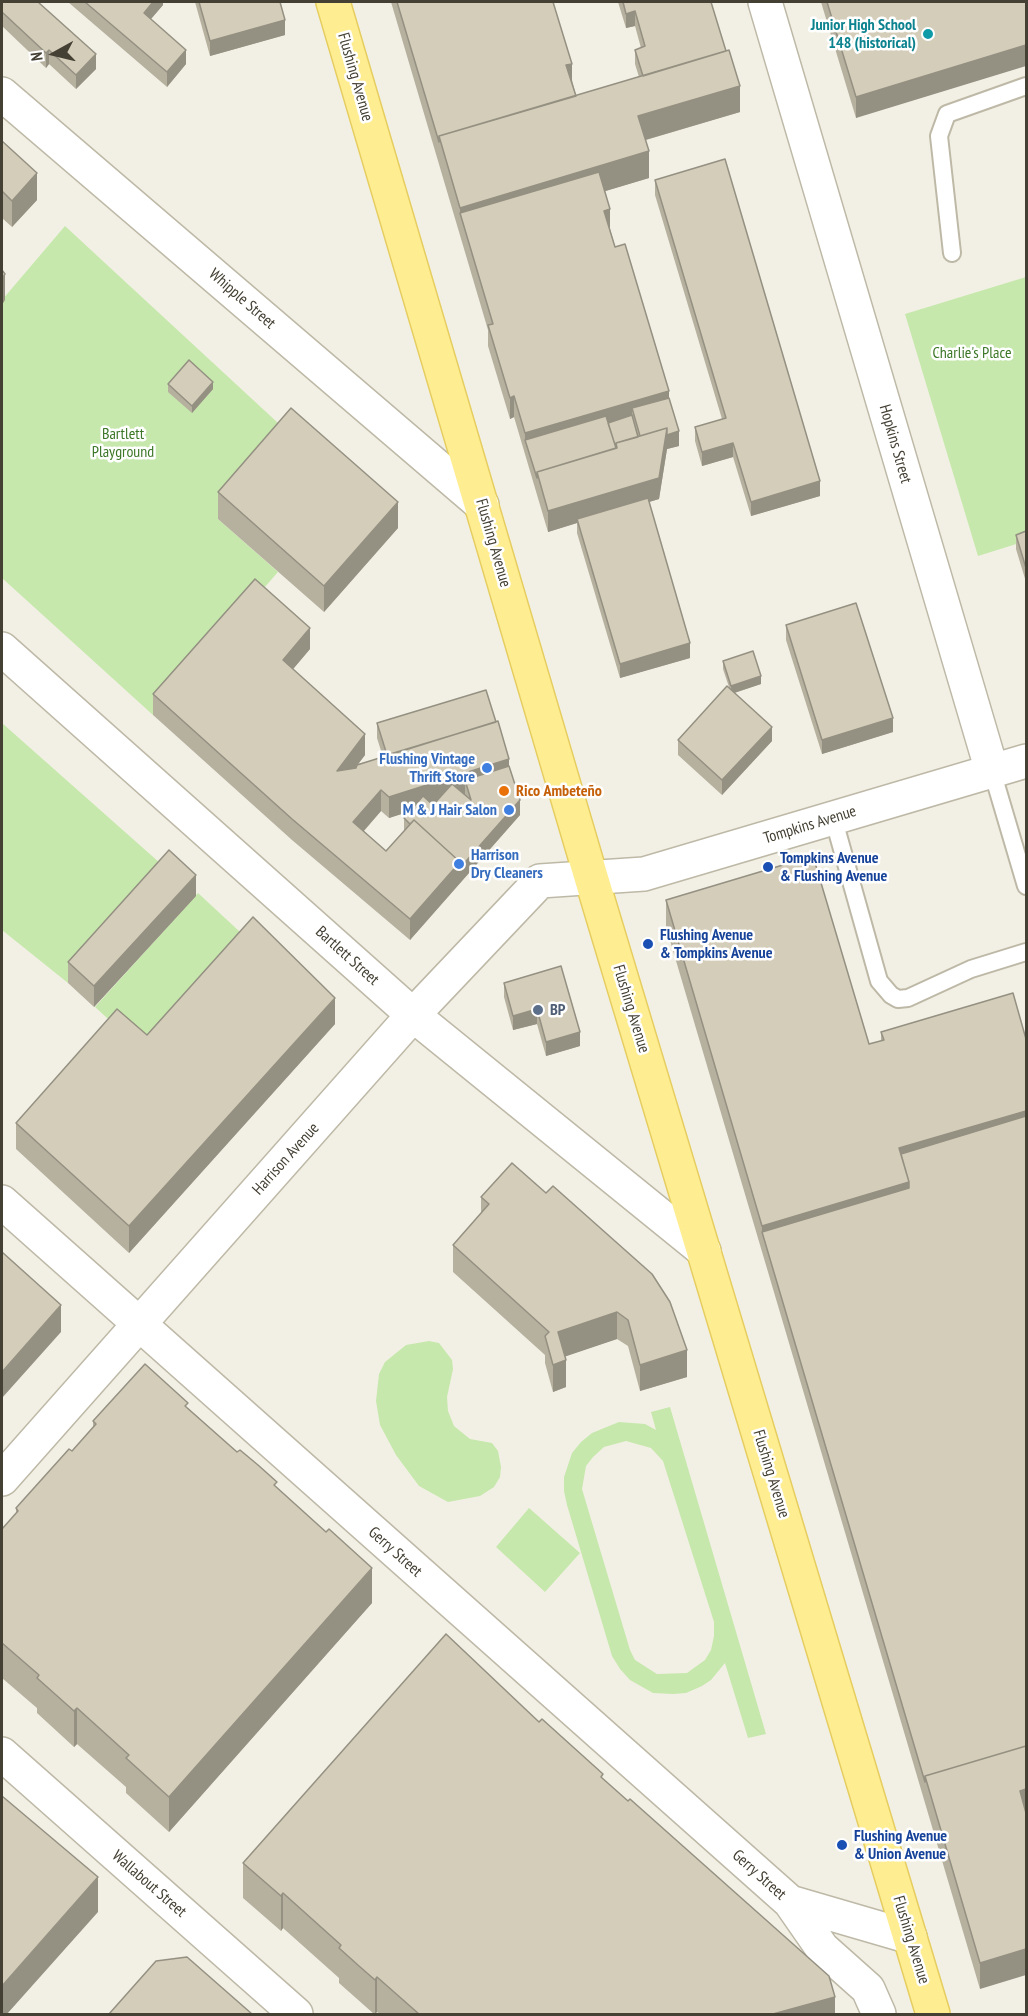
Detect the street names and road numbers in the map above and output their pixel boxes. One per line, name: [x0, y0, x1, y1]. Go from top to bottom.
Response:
street label: Flushing Avenue: [333, 31, 377, 123]
street label: Whipple Street: [205, 265, 279, 333]
street label: Hopkins Street: [875, 402, 915, 486]
street label: Flushing Avenue: [471, 497, 515, 589]
street label: Tompkins Avenue: [761, 802, 859, 848]
street label: Bartlett Street: [311, 923, 383, 989]
street label: Flushing Avenue: [609, 963, 653, 1055]
street label: Harrison Avenue: [249, 1119, 323, 1199]
street label: Flushing Avenue: [749, 1428, 793, 1520]
street label: Gerry Street: [364, 1523, 426, 1581]
street label: Gerry Street: [728, 1846, 790, 1904]
street label: Wallabout Street: [108, 1847, 190, 1921]
street label: Flushing Avenue: [889, 1894, 933, 1986]

